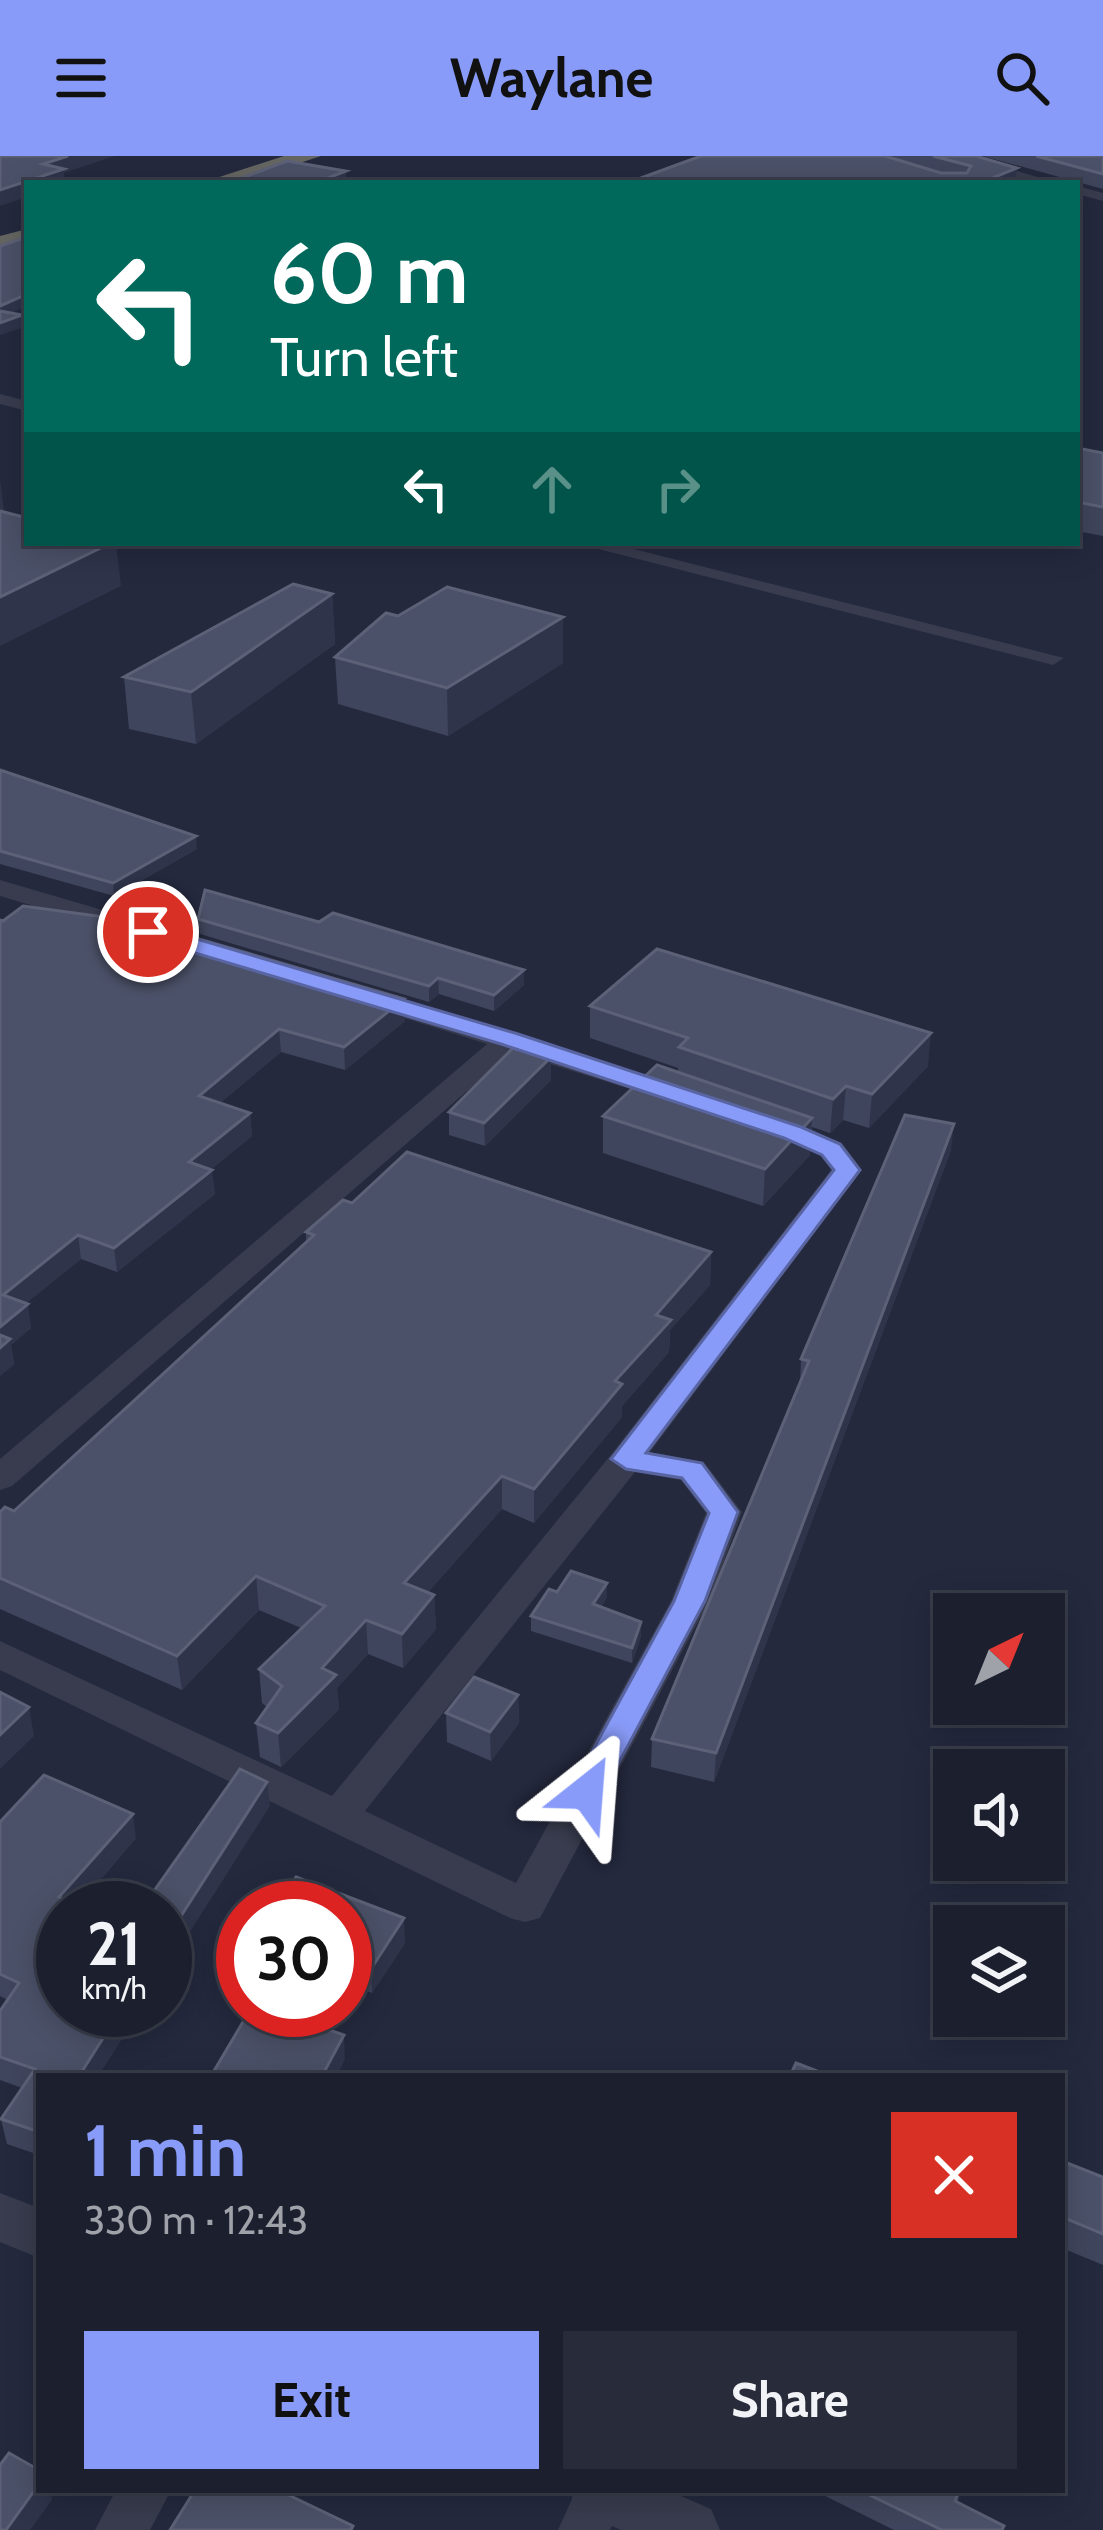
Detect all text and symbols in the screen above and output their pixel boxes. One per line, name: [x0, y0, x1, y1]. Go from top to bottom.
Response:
icon: menu: [48, 45, 114, 111]
text: Waylane: [450, 45, 653, 111]
icon: search: [989, 45, 1055, 111]
text: 60 m: [270, 222, 468, 324]
icon: left: [72, 228, 228, 384]
text: Turn left: [270, 324, 458, 390]
icon: left: [393, 456, 459, 522]
icon: ahead: [519, 456, 585, 522]
icon: right: [645, 456, 711, 522]
pin: [97, 881, 199, 983]
icon: arrive: [115, 899, 181, 965]
north arrow: [933, 1593, 1065, 1725]
map controls: [933, 1593, 1065, 2037]
position arrow: [524, 1729, 650, 1855]
button: sound: [933, 1749, 1065, 1881]
speed limit sign: 30: [216, 1881, 372, 2037]
button: layers: [933, 1905, 1065, 2037]
text: 21: [87, 1907, 141, 1980]
text: km/h: [81, 1970, 147, 2007]
text: 1 min: [84, 2107, 246, 2194]
button: close: [891, 2112, 1017, 2238]
text: 330 m · 12:43: [84, 2196, 308, 2244]
button: Exit: [84, 2331, 539, 2469]
button: Share: [563, 2331, 1017, 2469]

